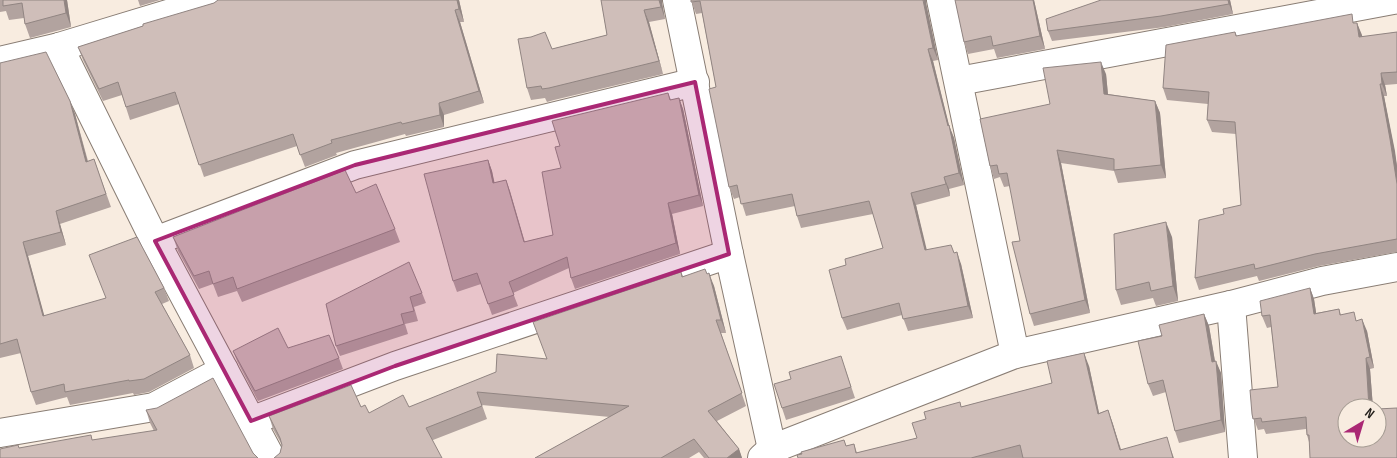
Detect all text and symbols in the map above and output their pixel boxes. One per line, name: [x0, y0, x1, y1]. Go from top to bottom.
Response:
north arrow: [1337, 398, 1387, 448]
text: N: [1362, 404, 1378, 422]

